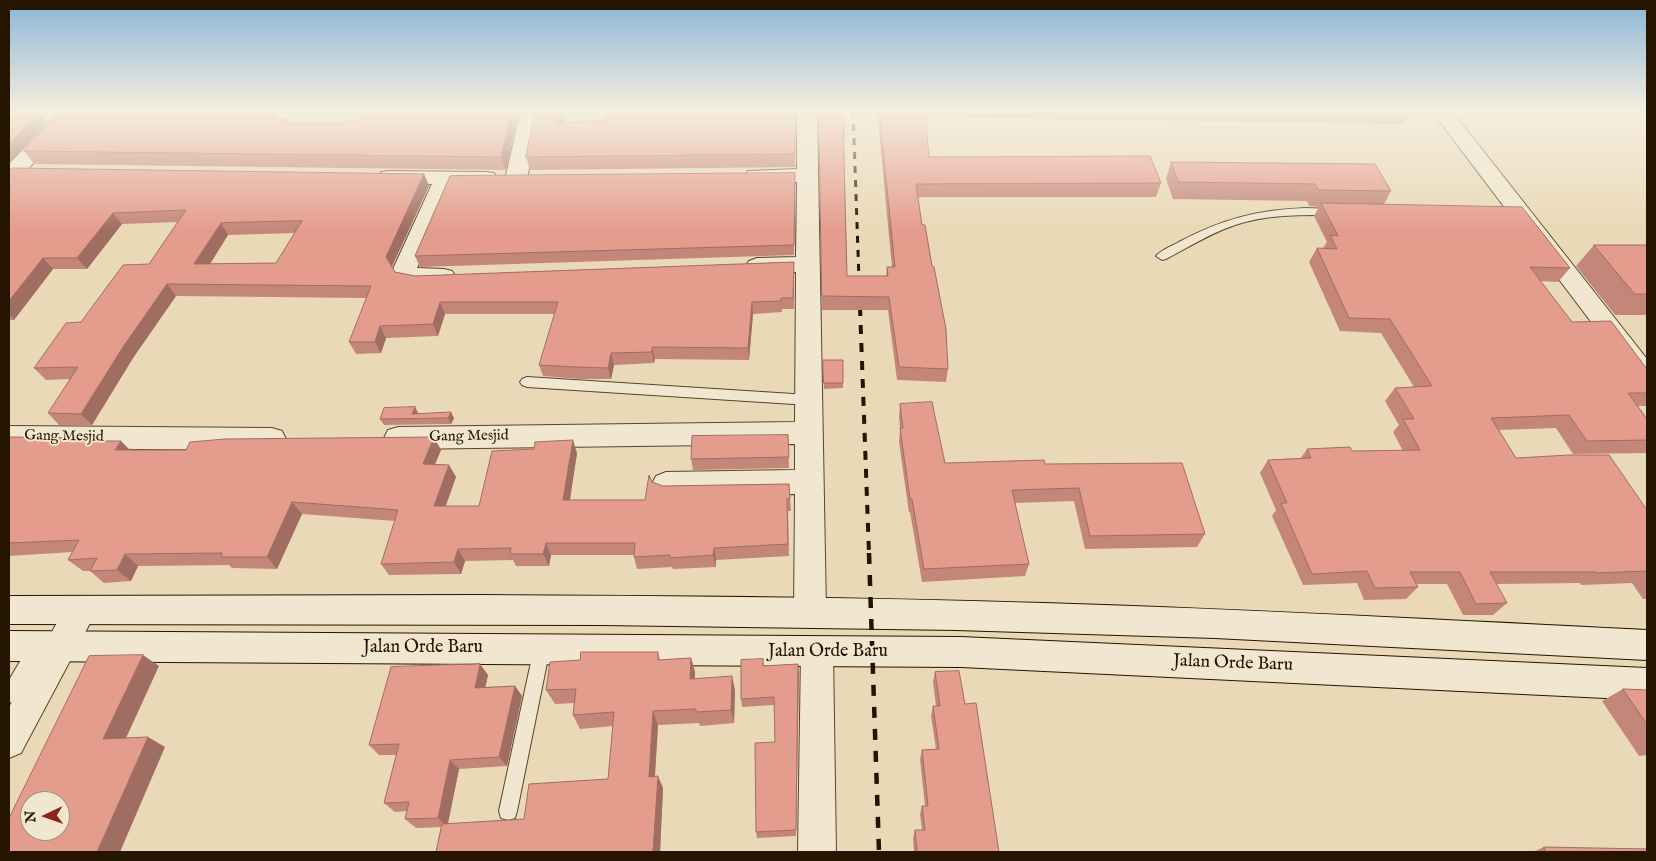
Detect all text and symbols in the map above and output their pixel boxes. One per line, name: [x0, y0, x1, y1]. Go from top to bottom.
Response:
street label: Gang Mesjid: [24, 427, 104, 447]
street label: Gang Mesjid: [429, 427, 509, 447]
street label: Jalan Orde Baru: [363, 637, 483, 659]
street label: Jalan Orde Baru: [768, 641, 888, 663]
street label: Jalan Orde Baru: [1173, 651, 1293, 677]
north arrow: [20, 791, 70, 841]
text: N: [22, 810, 40, 823]

